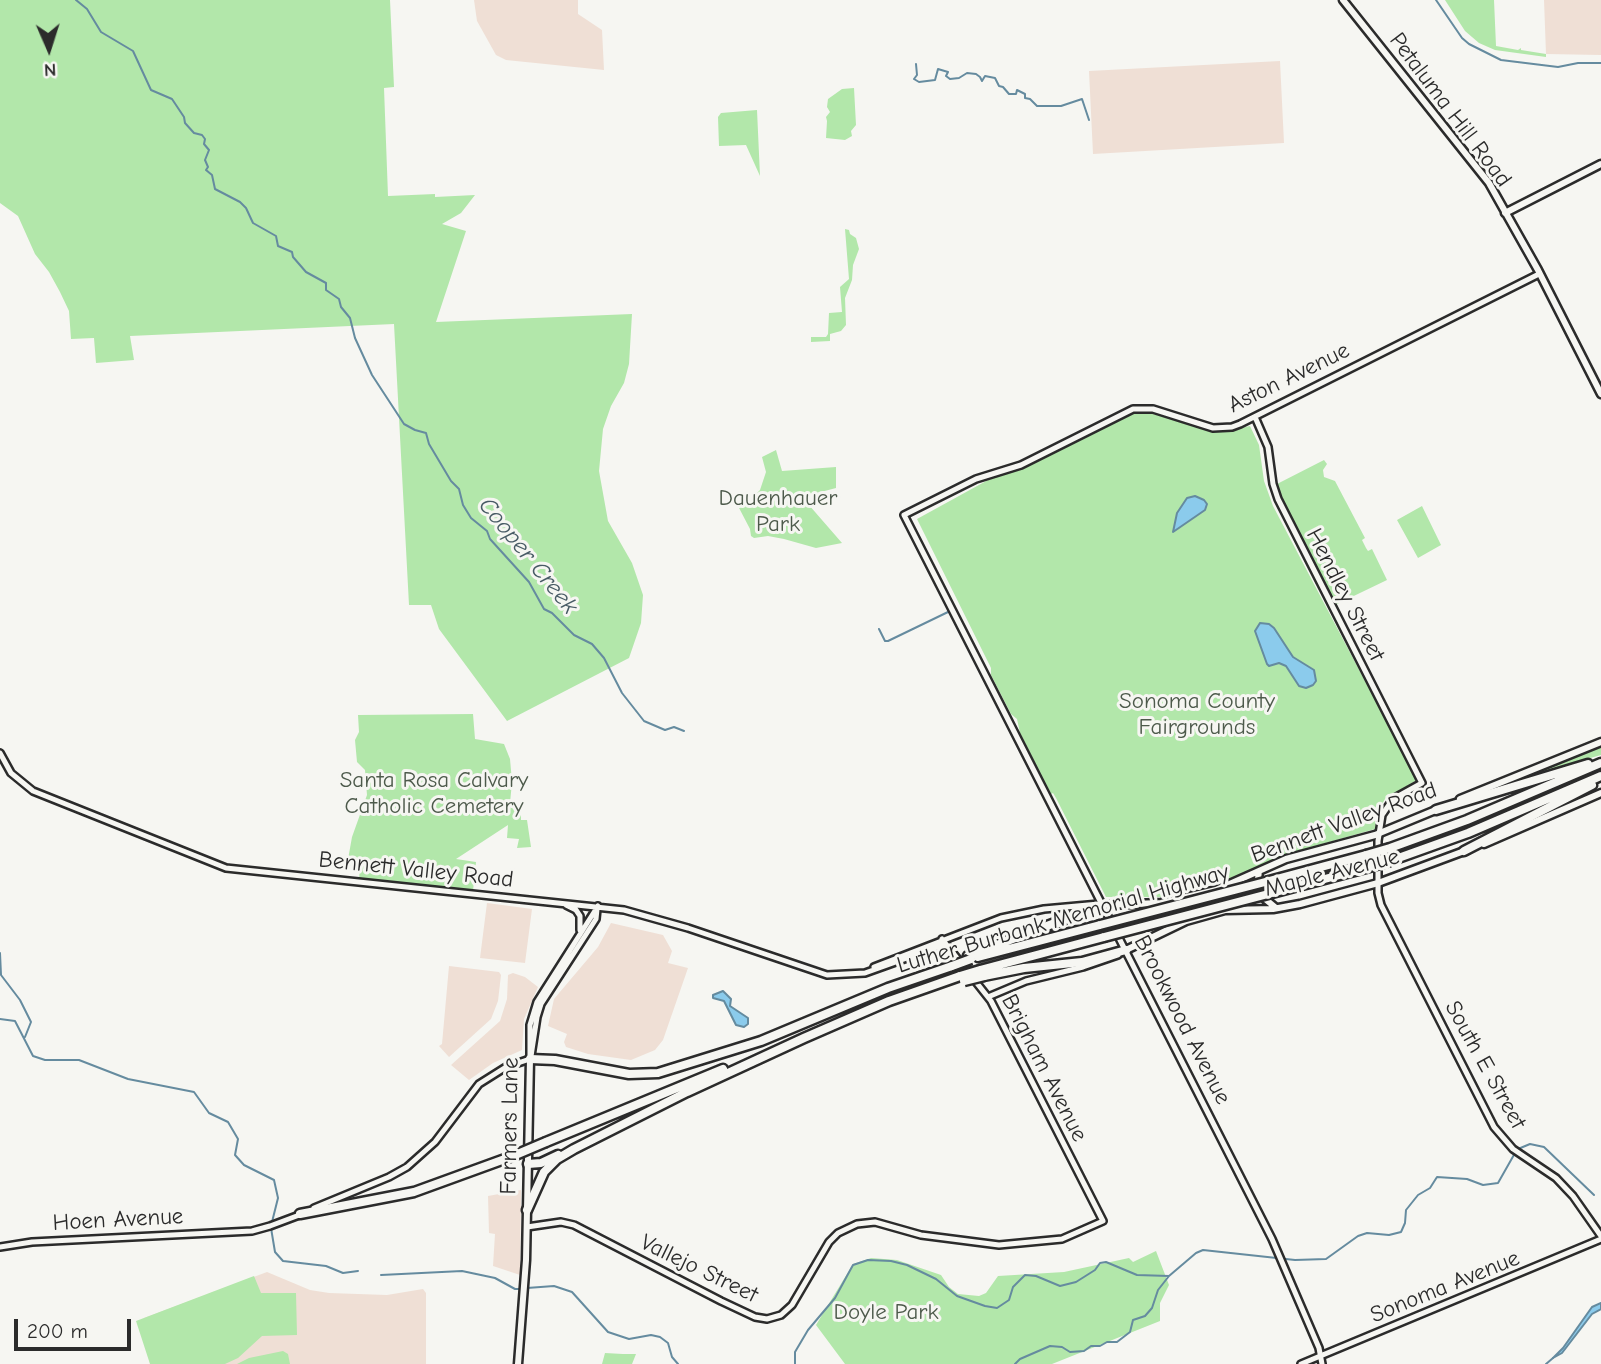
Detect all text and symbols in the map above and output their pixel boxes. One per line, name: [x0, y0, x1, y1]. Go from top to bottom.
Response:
north arrow: [14, 14, 84, 84]
street label: Petaluma Hill Road: [1383, 27, 1517, 193]
text: N: [43, 59, 57, 81]
street label: Aston Avenue: [1224, 337, 1354, 419]
park label: Dauenhauer Park: [719, 484, 837, 538]
water label: Cooper Creek: [472, 492, 584, 620]
street label: Hendley Street: [1300, 524, 1390, 666]
park label: Sonoma County Fairgrounds: [1119, 687, 1275, 741]
park label: Santa Rosa Calvary Catholic Cemetery: [340, 766, 528, 820]
street label: Bennett Valley Road: [1247, 777, 1441, 869]
street label: Maple Avenue: [1262, 843, 1402, 903]
street label: Bennett Valley Road: [317, 846, 515, 894]
street label: Luther Burbank Memorial Highway: [894, 858, 1232, 980]
street label: Brookwood Avenue: [1127, 931, 1237, 1109]
street label: Brigham Avenue: [995, 990, 1093, 1146]
street label: South E Street: [1438, 996, 1532, 1134]
street label: Farmers Lane: [495, 1057, 525, 1195]
street label: Hoen Avenue: [52, 1203, 184, 1237]
street label: Vallejo Street: [636, 1229, 762, 1309]
street label: Sonoma Avenue: [1366, 1245, 1524, 1329]
park label: Doyle Park: [833, 1298, 939, 1326]
scale bar: [18, 1304, 135, 1348]
text: 200 m: [27, 1319, 88, 1343]

